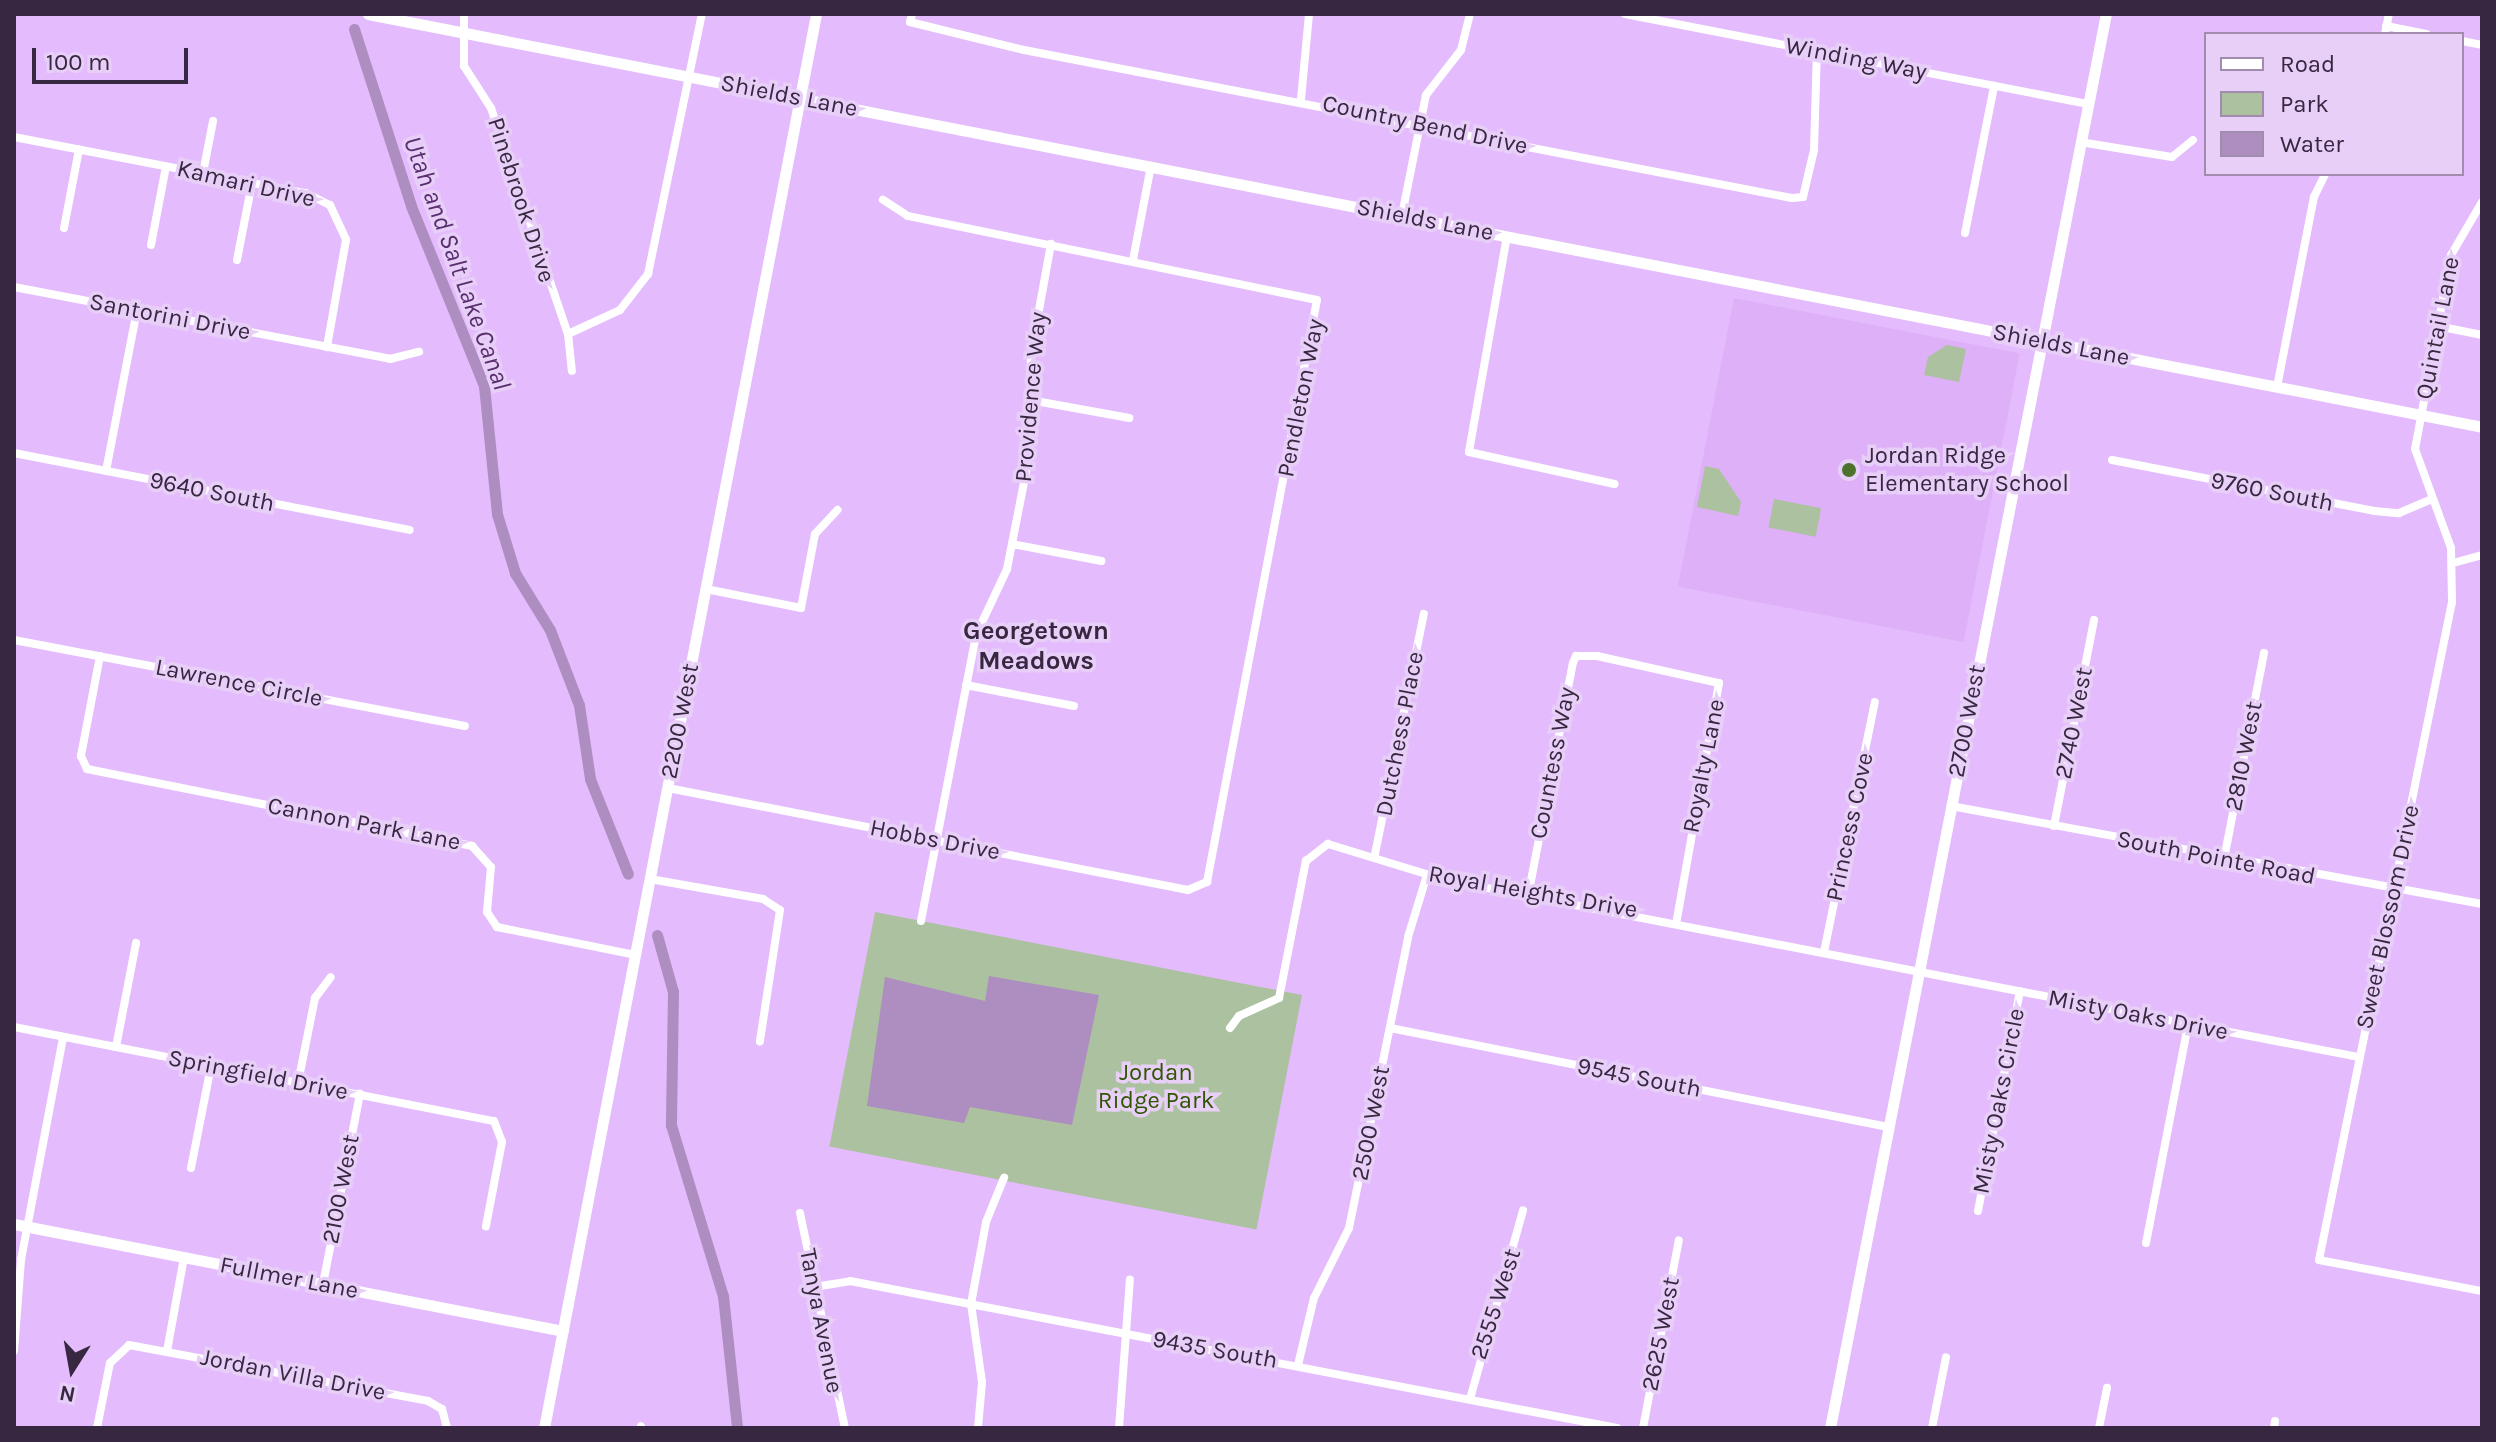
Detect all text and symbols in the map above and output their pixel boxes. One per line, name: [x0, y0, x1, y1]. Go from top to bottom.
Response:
street label: Winding Way: [1783, 31, 1929, 87]
scale bar: [36, 32, 192, 82]
legend: [2204, 32, 2464, 176]
text: 100 m: [46, 48, 111, 76]
text: Road: [2280, 50, 2335, 78]
street label: Shields Lane: [718, 69, 860, 123]
street label: Country Bend Drive: [1320, 89, 1530, 161]
text: Park: [2280, 90, 2329, 118]
street label: Pinebrook Drive: [481, 114, 561, 286]
text: Water: [2280, 130, 2344, 158]
water label: Utah and Salt Lake Canal: [397, 132, 517, 394]
street label: Kamari Drive: [174, 154, 318, 214]
street label: Shields Lane: [1354, 193, 1496, 247]
street label: Quintail Lane: [2410, 254, 2466, 402]
street label: Santorini Drive: [87, 287, 253, 347]
street label: Providence Way: [1009, 311, 1053, 483]
street label: Pendleton Way: [1272, 316, 1330, 480]
street label: Shields Lane: [1990, 318, 2132, 372]
place label: Jordan Ridge Elementary School: [1865, 442, 2069, 498]
marker: Jordan Ridge Elementary School: [1840, 461, 1858, 479]
street label: 9640 South: [147, 466, 277, 518]
street label: 9760 South: [2208, 466, 2336, 518]
district label: Georgetown Meadows: [963, 615, 1109, 676]
street label: Dutchess Place: [1370, 649, 1430, 819]
street label: Lawrence Circle: [153, 653, 325, 713]
street label: 2200 West: [655, 661, 705, 781]
street label: 2700 West: [1942, 662, 1992, 780]
street label: 2740 West: [2049, 665, 2099, 781]
street label: Countess Way: [1524, 685, 1582, 841]
street label: Royalty Lane: [1677, 696, 1731, 836]
street label: 2810 West: [2219, 699, 2269, 813]
street label: Princess Cove: [1820, 750, 1880, 904]
street label: Cannon Park Lane: [265, 791, 463, 857]
street label: Sweet Blossom Drive: [2350, 802, 2426, 1032]
street label: Hobbs Drive: [867, 813, 1003, 867]
street label: South Pointe Road: [2114, 825, 2318, 891]
street label: Royal Heights Drive: [1426, 859, 1640, 925]
street label: Misty Oaks Drive: [2046, 983, 2230, 1047]
street label: Misty Oaks Circle: [1967, 1006, 2031, 1196]
street label: Springfield Drive: [166, 1043, 350, 1107]
street label: 9545 South: [1575, 1052, 1703, 1104]
park label: Jordan Ridge Park: [1098, 1059, 1214, 1115]
street label: 2500 West: [1346, 1063, 1396, 1183]
street label: 2100 West: [316, 1132, 366, 1246]
street label: 2555 West: [1465, 1245, 1527, 1363]
street label: Tanya Avenue: [793, 1246, 849, 1396]
street label: Fullmer Lane: [217, 1250, 361, 1306]
street label: 2625 West: [1636, 1275, 1686, 1393]
street label: 9435 South: [1150, 1325, 1280, 1375]
north arrow: [32, 1330, 112, 1410]
street label: Jordan Villa Drive: [198, 1343, 388, 1407]
text: N: [57, 1379, 78, 1408]

